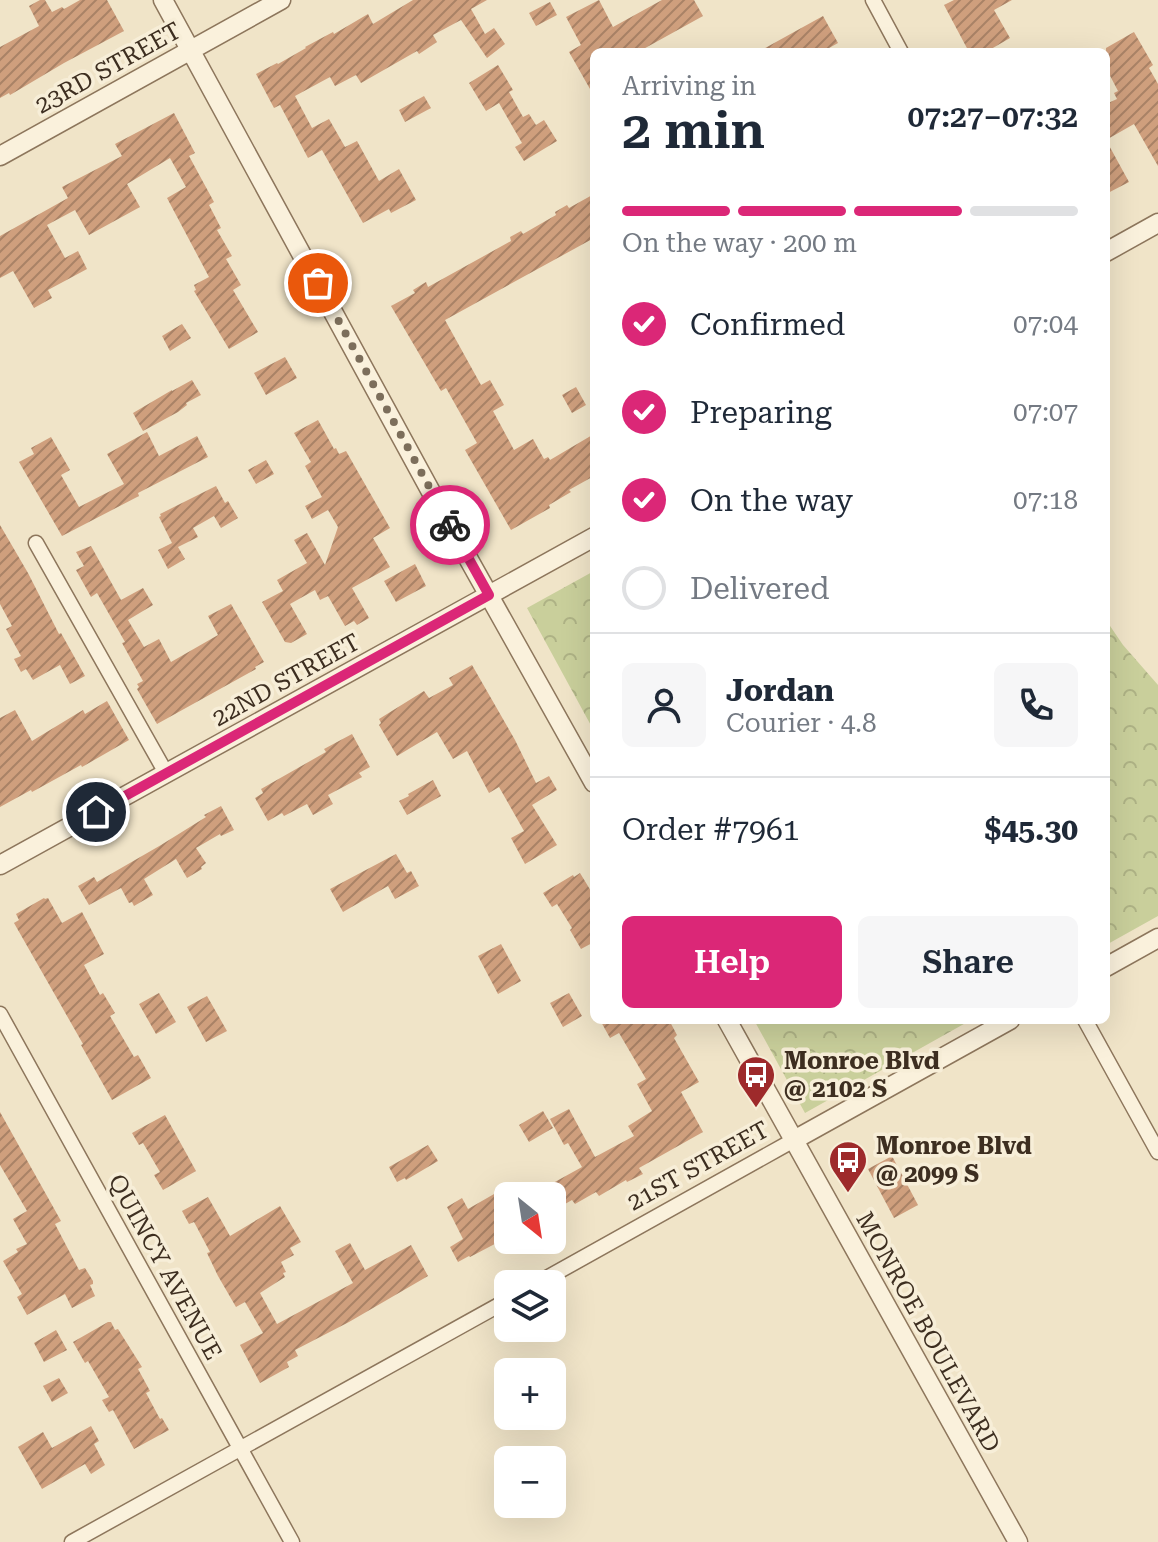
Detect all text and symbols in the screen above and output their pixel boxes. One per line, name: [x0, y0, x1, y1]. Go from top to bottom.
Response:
street label: 23RD STREET: [30, 16, 186, 120]
text: Arriving in: [622, 71, 756, 101]
text: 07:27–07:32: [908, 99, 1078, 134]
text: 2 min: [622, 100, 765, 161]
text: On the way · 200 m: [622, 228, 857, 258]
pin: [284, 249, 352, 317]
icon: bag: [296, 261, 340, 305]
icon: check: [622, 302, 666, 346]
text: Confirmed: [690, 307, 845, 342]
text: 07:04: [1013, 309, 1078, 339]
icon: check: [622, 390, 666, 434]
text: Preparing: [690, 395, 832, 430]
text: 07:07: [1013, 397, 1078, 427]
icon: check: [622, 478, 666, 522]
text: On the way: [690, 483, 853, 518]
courier: [410, 485, 490, 565]
text: 07:18: [1013, 485, 1078, 515]
icon: bike: [428, 503, 472, 547]
text: Delivered: [690, 571, 829, 606]
street label: 22ND STREET: [207, 628, 365, 732]
button: person: [622, 663, 706, 747]
button: phone: [994, 663, 1078, 747]
text: Jordan: [726, 673, 834, 708]
text: Courier · 4.8: [726, 708, 876, 738]
pin: [62, 778, 130, 846]
icon: home: [74, 790, 118, 834]
text: Order #7961: [622, 812, 800, 847]
text: $45.30: [985, 812, 1078, 847]
button: Help: [622, 916, 842, 1008]
button: Share: [858, 916, 1078, 1008]
place label: Monroe Blvd @ 2102 S: [784, 1047, 940, 1103]
bus stop icon: Monroe Blvd @ 2102 S: [735, 1054, 777, 1109]
street label: 21ST STREET: [622, 1116, 774, 1216]
place label: Monroe Blvd @ 2099 S: [876, 1132, 1032, 1188]
bus stop icon: Monroe Blvd @ 2099 S: [827, 1139, 869, 1194]
street label: QUINCY AVENUE: [102, 1169, 228, 1365]
north arrow: [494, 1182, 566, 1254]
map controls: [494, 1182, 566, 1518]
street label: MONROE BOULEVARD: [850, 1207, 1006, 1457]
button: layers: [494, 1270, 566, 1342]
button: +: [494, 1358, 566, 1430]
button: −: [494, 1446, 566, 1518]

